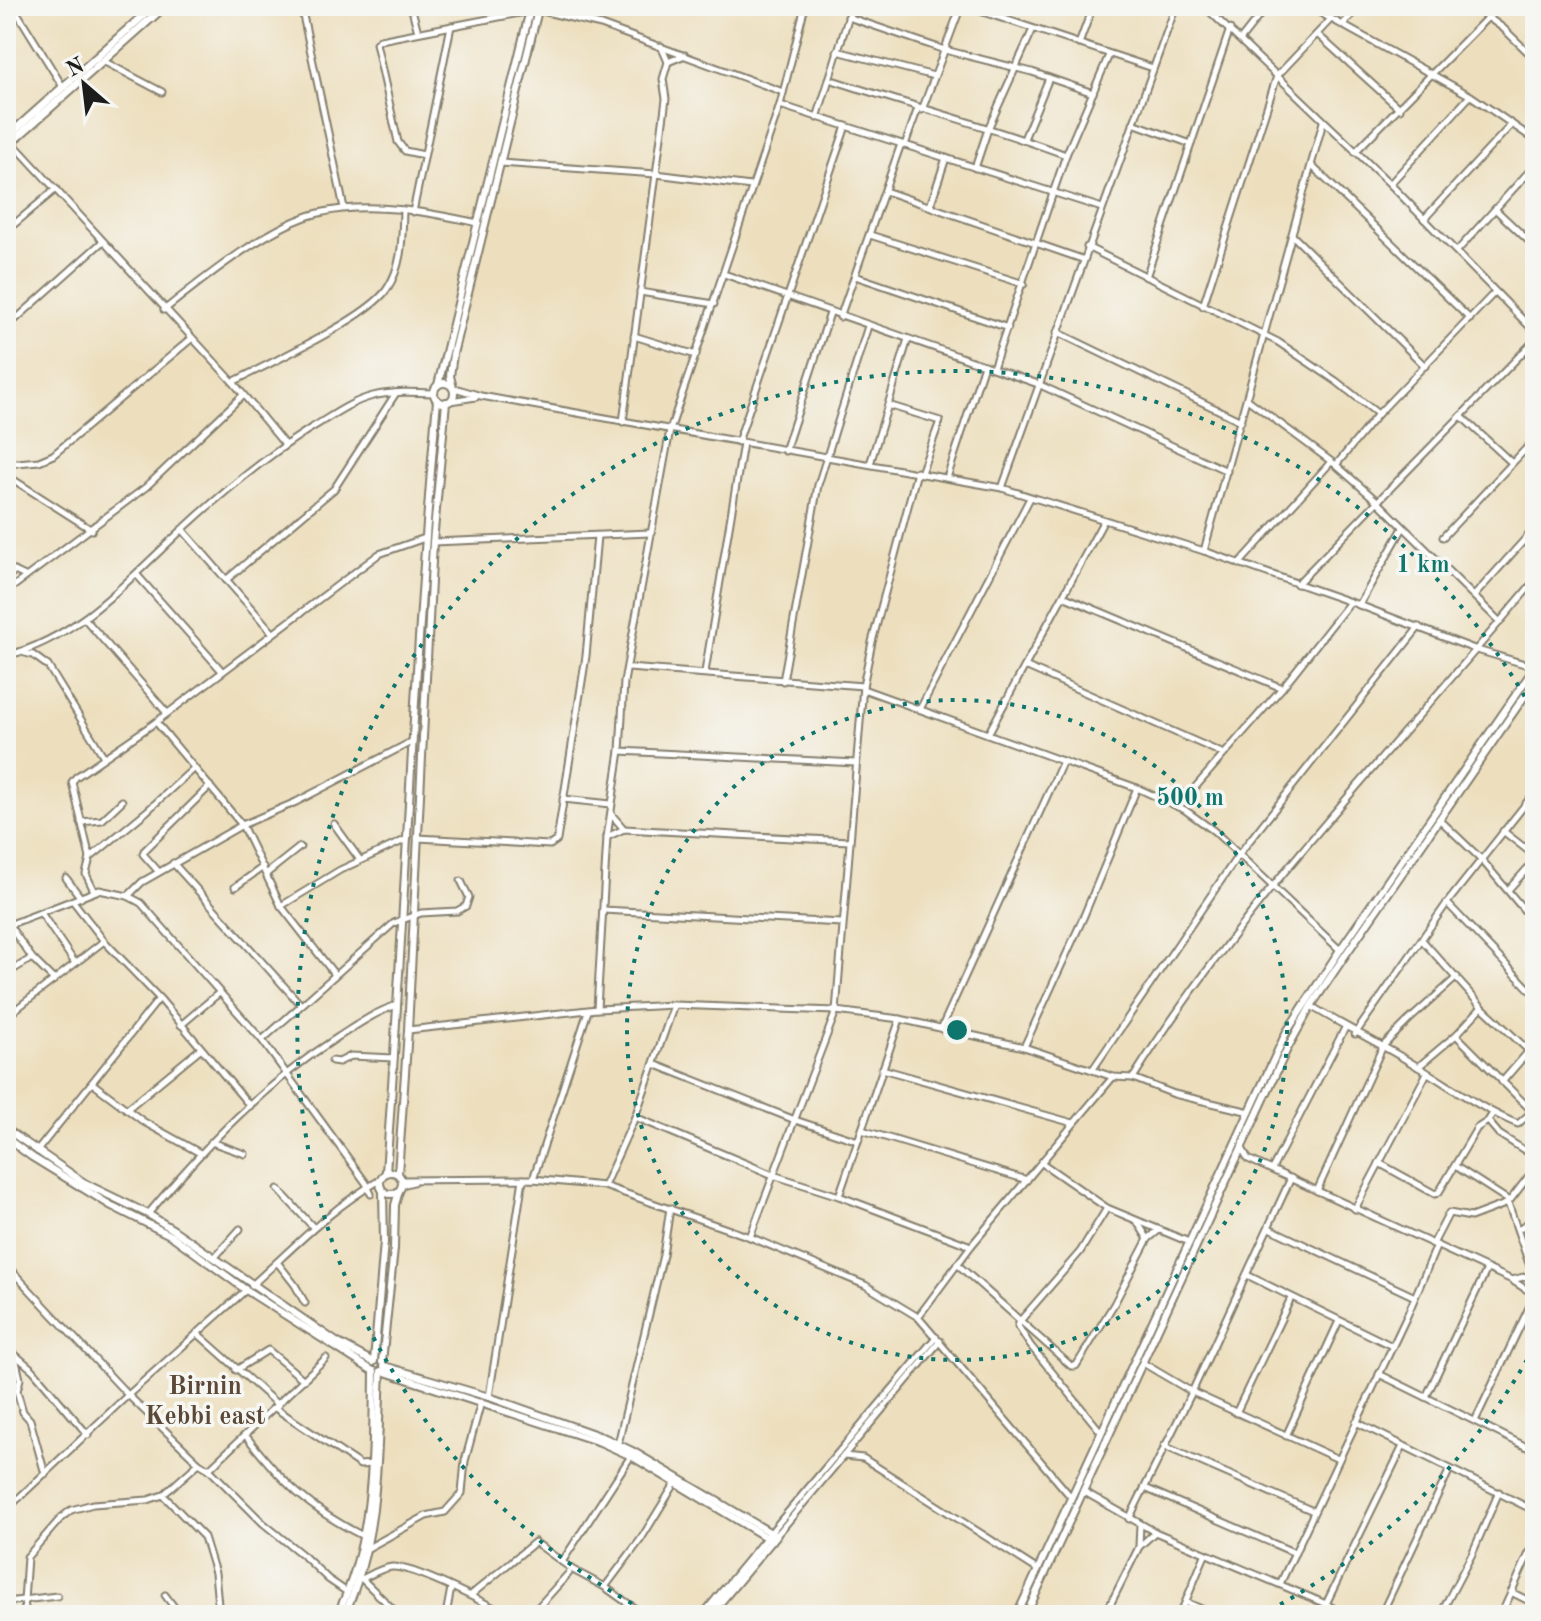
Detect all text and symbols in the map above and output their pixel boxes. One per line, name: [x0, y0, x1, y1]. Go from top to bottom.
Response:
north arrow: [44, 44, 124, 124]
text: N: [63, 54, 88, 82]
text: 1 km: [1396, 554, 1450, 578]
text: 500 m: [1156, 786, 1224, 811]
centre of rings: [943, 1016, 971, 1044]
district label: Birnin Kebbi east: [145, 1374, 265, 1430]

